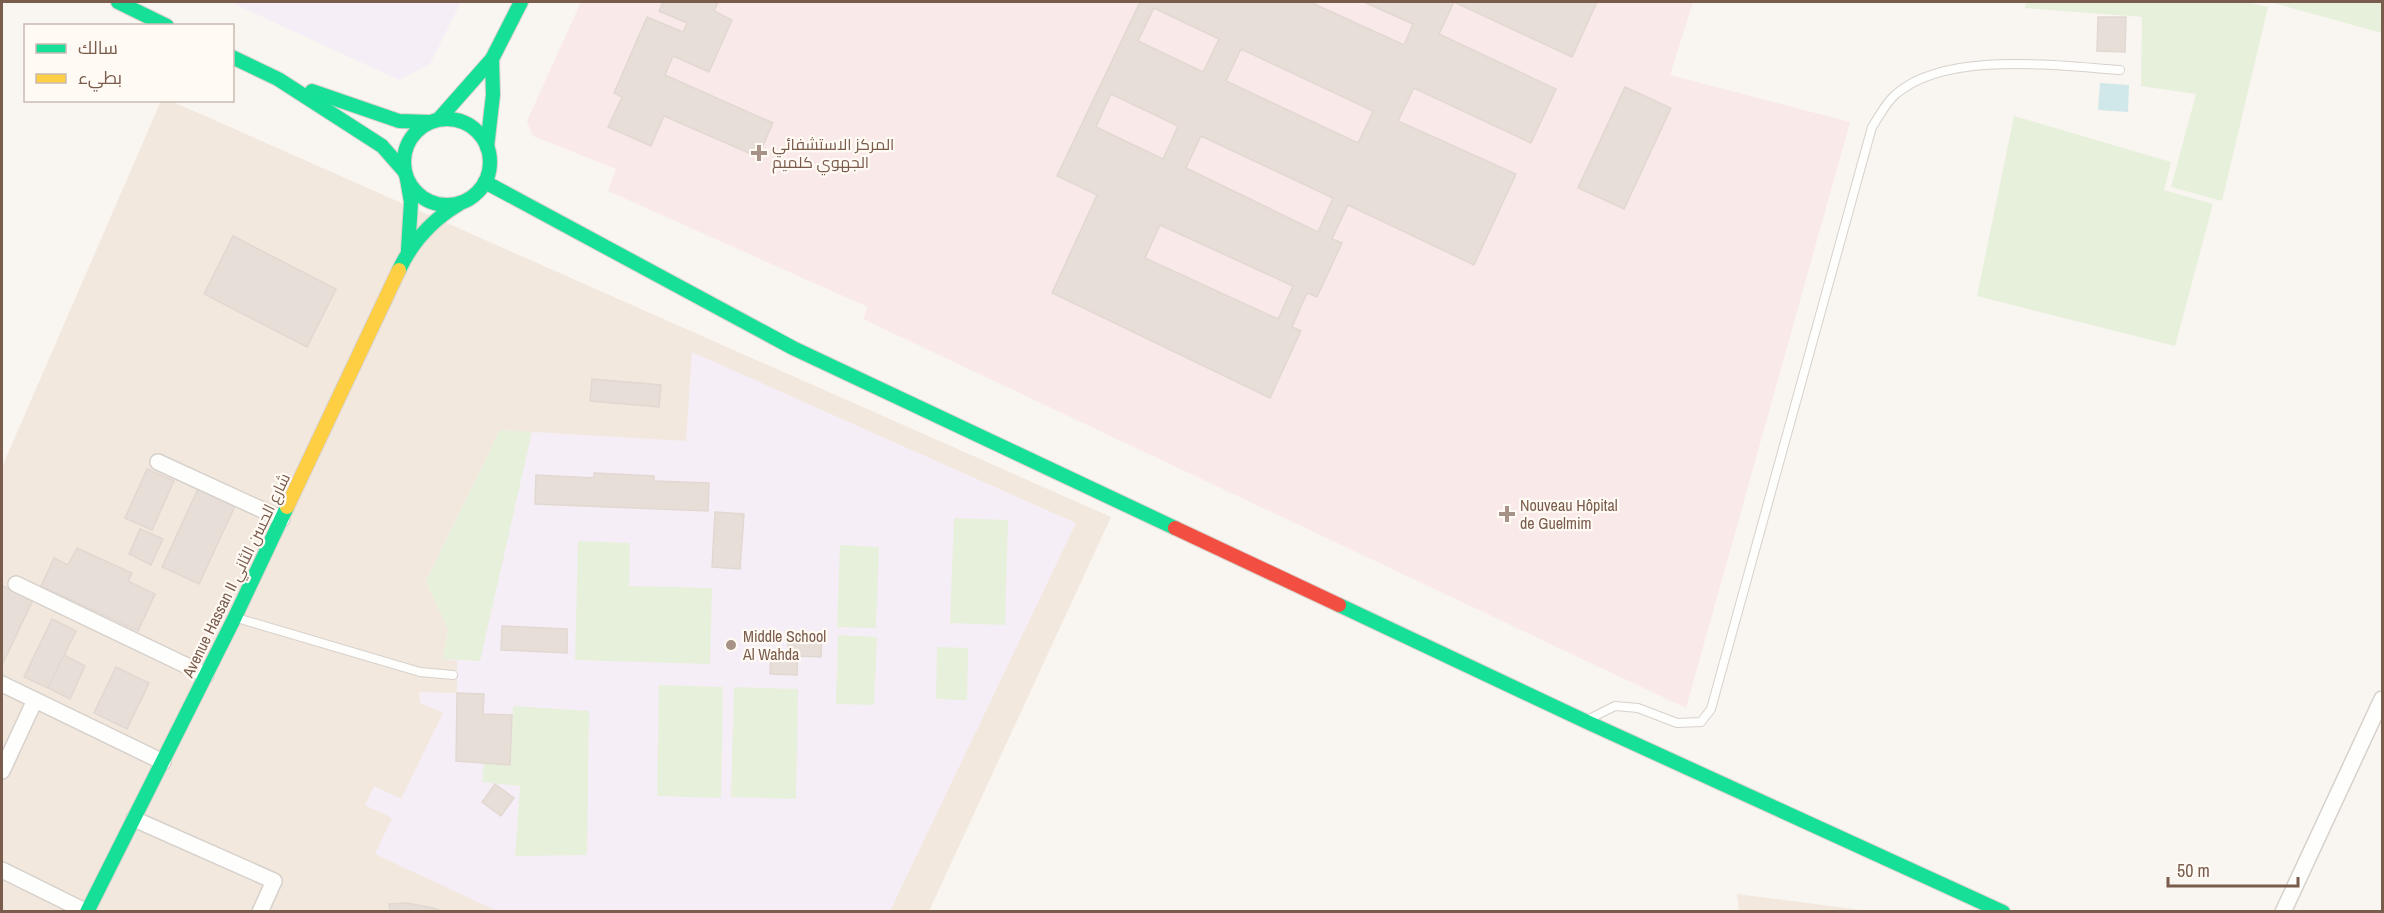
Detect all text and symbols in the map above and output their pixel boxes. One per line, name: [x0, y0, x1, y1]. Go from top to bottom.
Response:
legend: [24, 24, 234, 102]
text: سالك: [78, 35, 118, 60]
text: بطيء: [78, 65, 122, 92]
place label: المركز الاستشفائي الجهوي كلميم: [772, 133, 894, 176]
marker: المركز الاستشفائي الجهوي كلميم: [750, 144, 768, 162]
street label: Avenue Hassan II شارع الحسن الثاني: [176, 469, 298, 683]
place label: Nouveau Hôpital de Guelmim: [1520, 494, 1618, 534]
marker: Nouveau Hôpital de Guelmim: [1498, 505, 1516, 523]
place label: Middle School Al Wahda: [742, 625, 826, 665]
marker: Middle School Al Wahda: [724, 638, 738, 652]
scale bar: [2168, 850, 2298, 888]
text: 50 m: [2177, 858, 2210, 883]

